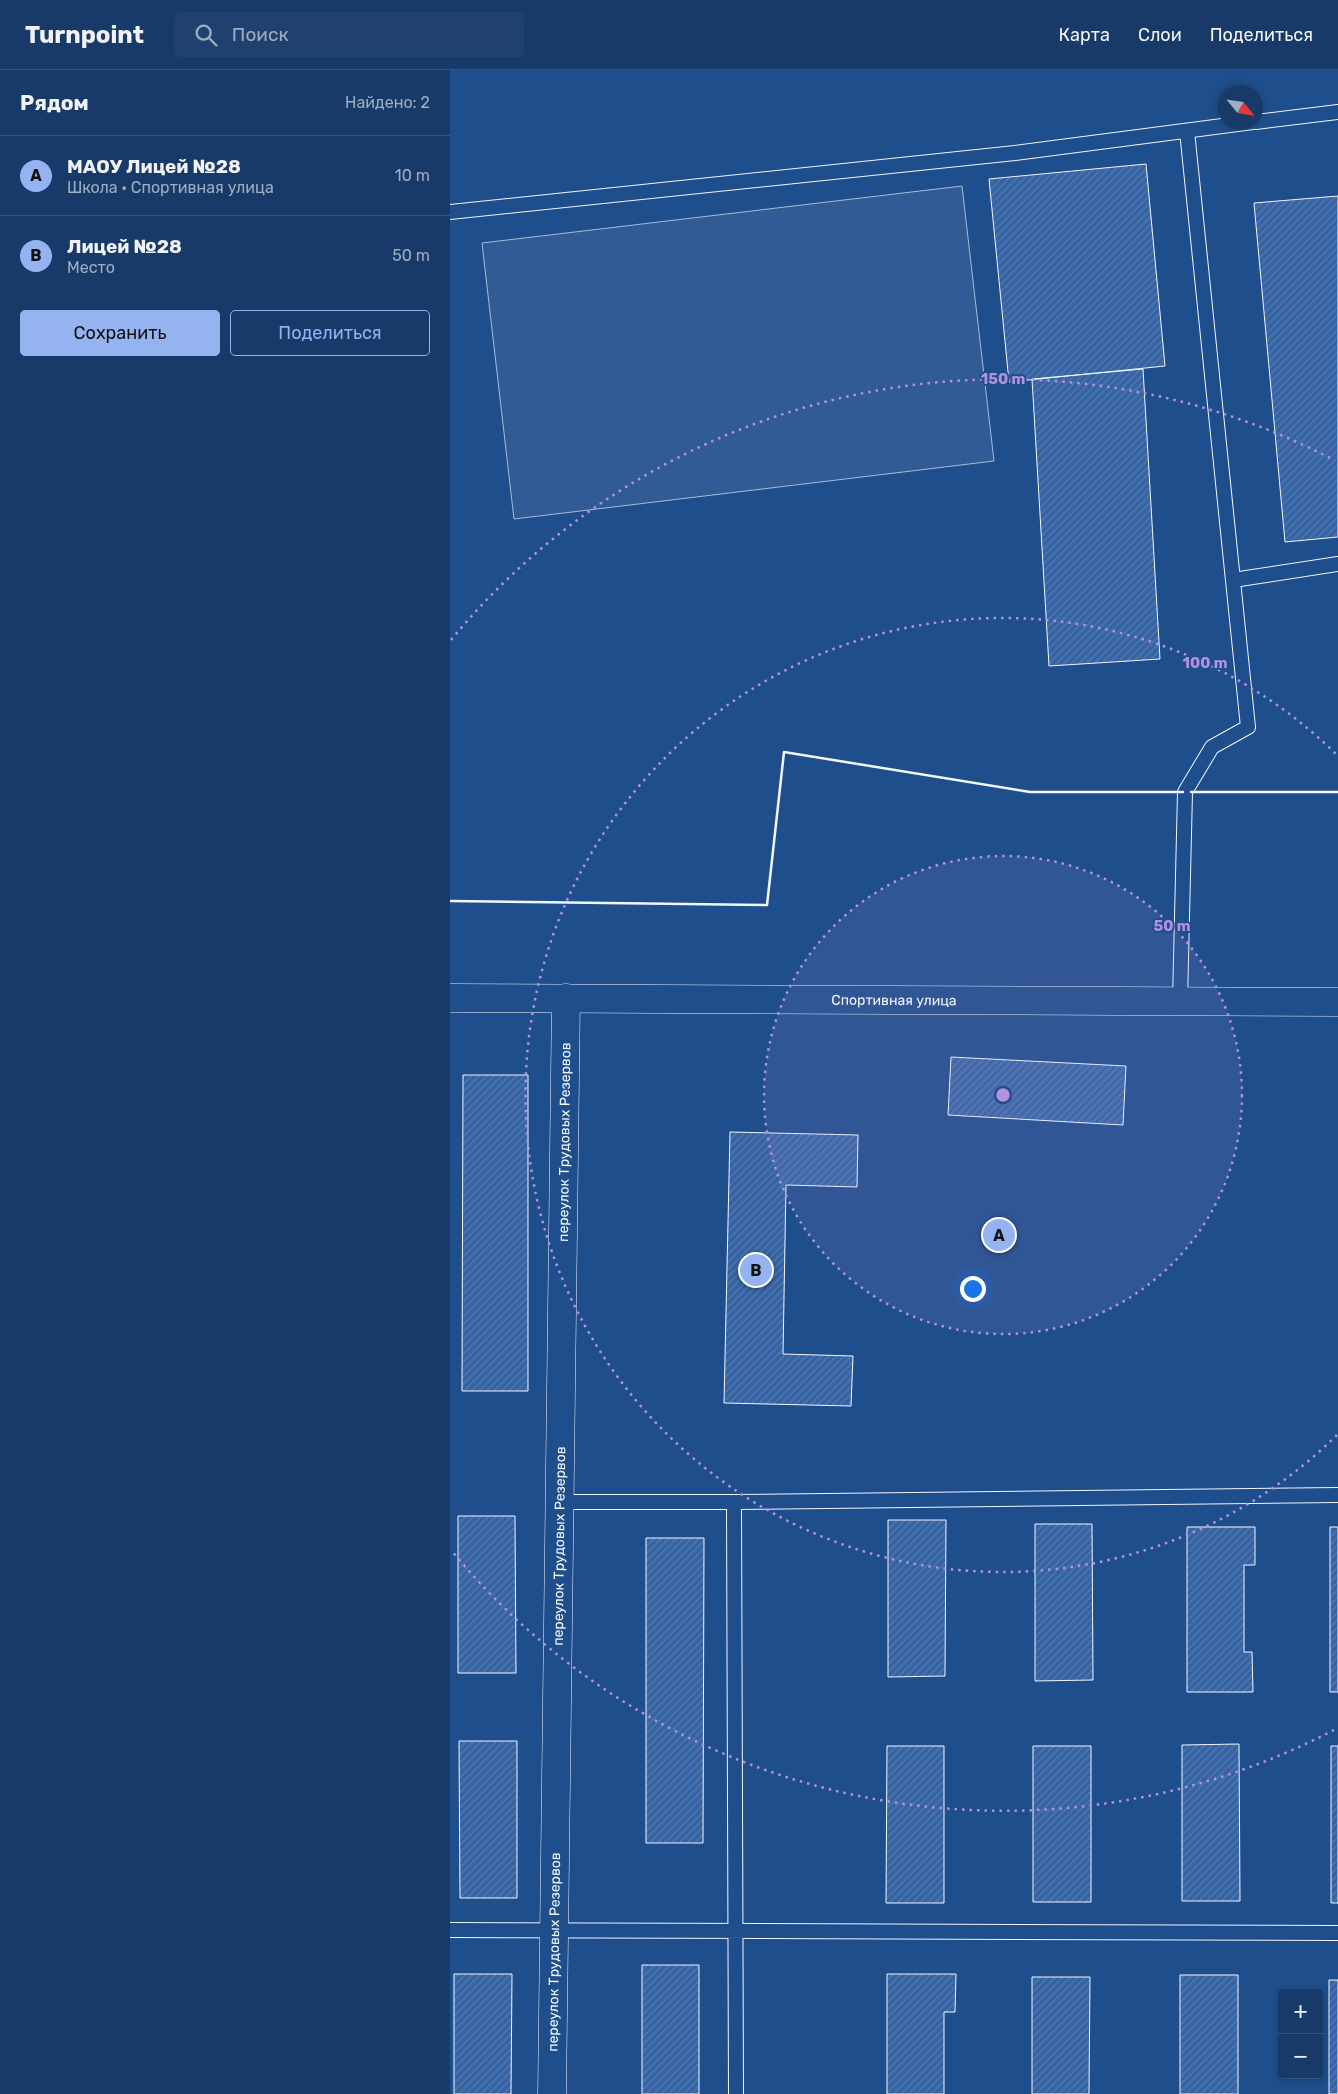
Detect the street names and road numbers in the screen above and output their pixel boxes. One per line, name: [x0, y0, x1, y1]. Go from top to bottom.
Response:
street label: Спортивная улица: [831, 991, 957, 1009]
street label: переулок Трудовых Резервов: [554, 1042, 574, 1242]
street label: переулок Трудовых Резервов: [549, 1446, 569, 1646]
street label: переулок Трудовых Резервов: [544, 1852, 564, 2052]

